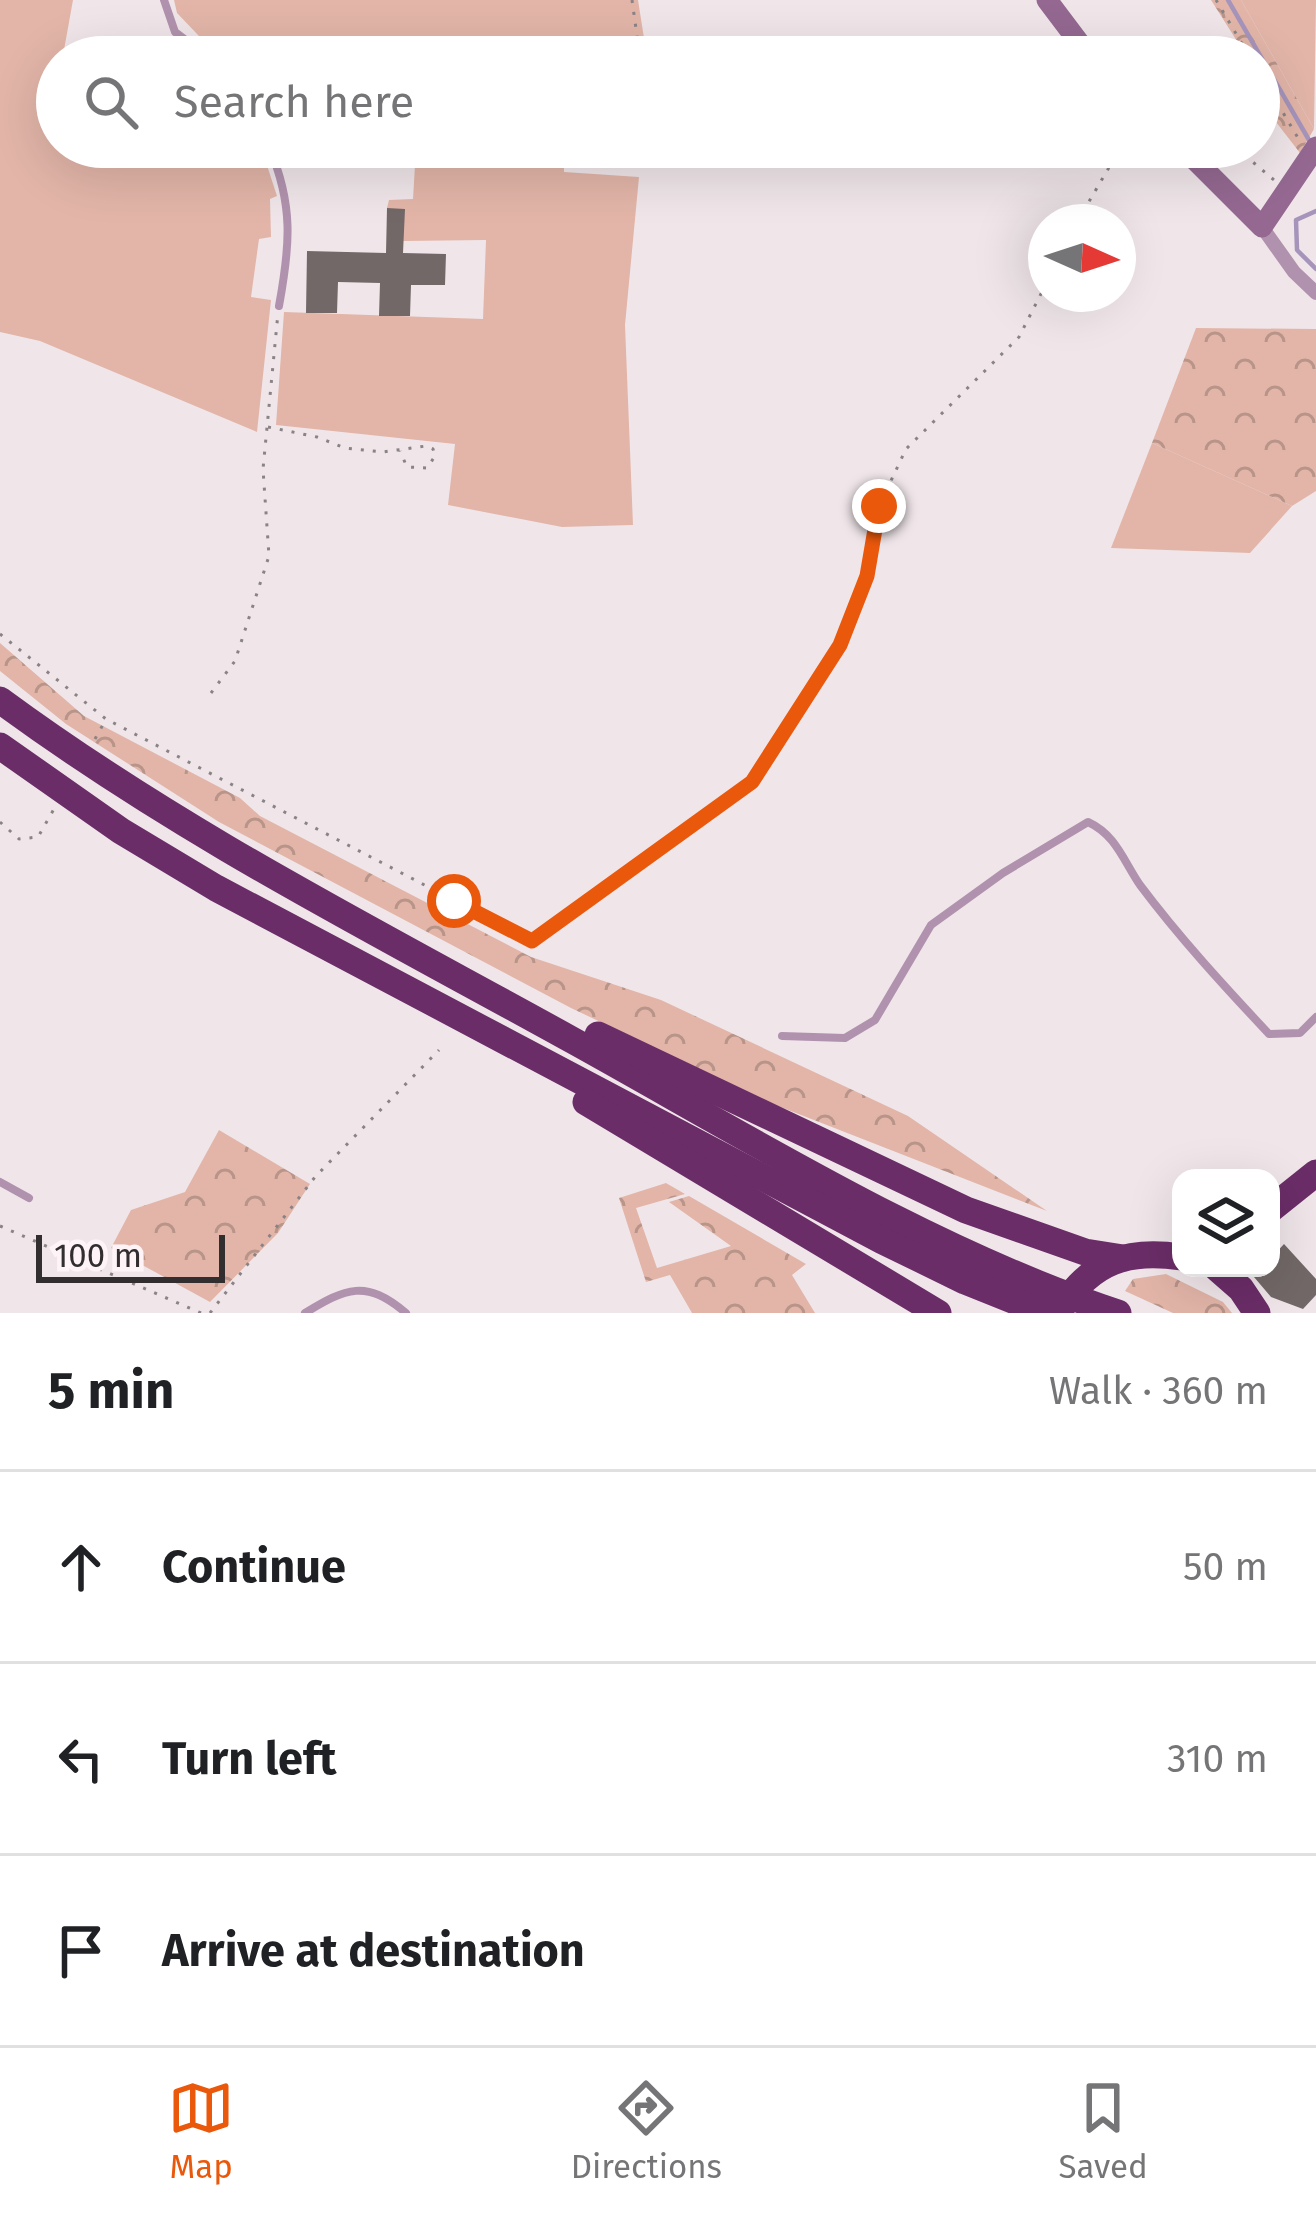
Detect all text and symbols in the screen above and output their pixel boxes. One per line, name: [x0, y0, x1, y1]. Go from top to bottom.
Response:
search box: [36, 36, 1280, 168]
icon: search: [78, 69, 144, 135]
text: Search here: [174, 75, 414, 129]
north arrow: [1028, 204, 1136, 312]
route end: [852, 479, 906, 533]
route start: [427, 874, 481, 928]
map controls: [1172, 1169, 1280, 1277]
button: layers: [1172, 1169, 1280, 1277]
scale bar: [36, 1229, 225, 1282]
text: 100 m: [54, 1236, 142, 1276]
text: 5 min: [48, 1360, 174, 1422]
text: Walk · 360 m: [1049, 1368, 1268, 1414]
icon: ahead: [48, 1534, 114, 1600]
text: Continue: [162, 1540, 346, 1594]
text: 50 m: [1183, 1544, 1268, 1590]
icon: left: [48, 1726, 114, 1792]
text: Turn left: [162, 1732, 336, 1786]
text: 310 m: [1167, 1736, 1268, 1782]
icon: arrive: [48, 1918, 114, 1984]
text: Arrive at destination: [162, 1924, 585, 1978]
tab: Map: [168, 2075, 234, 2187]
tab: Directions: [571, 2075, 722, 2187]
tab: Saved: [1058, 2075, 1148, 2187]

